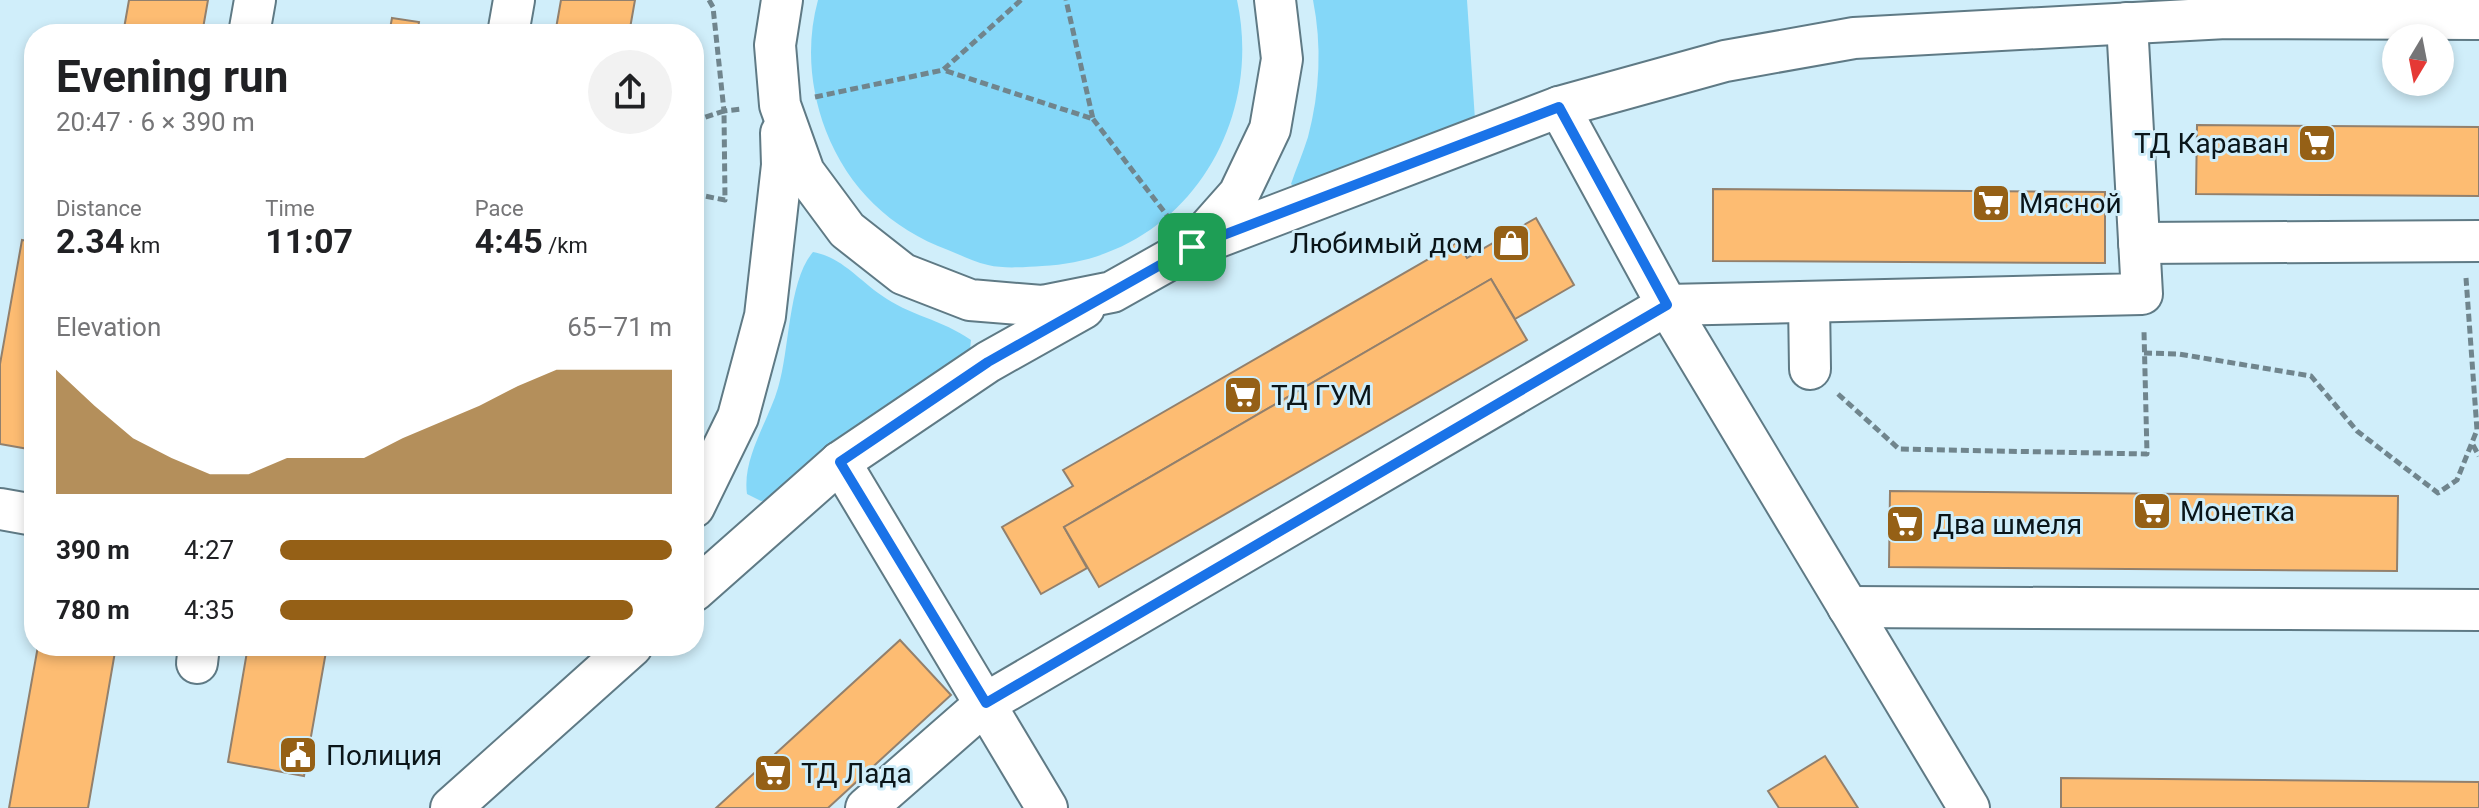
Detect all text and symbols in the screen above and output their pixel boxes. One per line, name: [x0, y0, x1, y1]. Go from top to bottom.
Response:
north arrow: [2382, 24, 2454, 96]
map controls: [2382, 24, 2454, 96]
button: share: [588, 50, 672, 134]
text: Evening run: [56, 51, 288, 103]
text: 20:47 · 6 × 390 m: [56, 107, 255, 137]
supermarket icon: ТД Караван: [2296, 122, 2338, 164]
place label: ТД Караван: [2134, 127, 2289, 160]
supermarket icon: Мясной: [1970, 182, 2012, 224]
place label: Мясной: [2019, 187, 2122, 220]
text: Distance: [56, 196, 142, 221]
text: Time: [265, 196, 315, 221]
text: Pace: [475, 196, 524, 221]
pin: [1158, 213, 1226, 281]
text: 2.34: [56, 221, 124, 261]
text: 11:07: [265, 221, 353, 261]
text: 4:45: [475, 221, 543, 261]
shop icon: Любимый дом: [1490, 222, 1532, 264]
icon: arrive: [1170, 225, 1214, 269]
place label: Любимый дом: [1290, 227, 1483, 260]
text: km: [124, 233, 160, 258]
text: /km: [543, 233, 588, 258]
text: Elevation: [56, 312, 161, 342]
text: 65–71 m: [567, 312, 672, 342]
supermarket icon: ТД ГУМ: [1222, 374, 1264, 416]
place label: ТД ГУМ: [1271, 379, 1372, 412]
supermarket icon: Монетка: [2131, 490, 2173, 532]
place label: Монетка: [2180, 495, 2295, 528]
supermarket icon: Два шмеля: [1884, 503, 1926, 545]
place label: Два шмеля: [1933, 508, 2082, 541]
text: 390 m: [56, 535, 130, 565]
text: 4:27: [184, 535, 234, 565]
text: 780 m: [56, 595, 130, 625]
text: 4:35: [184, 595, 234, 625]
public building icon: Полиция: [277, 734, 319, 776]
place label: Полиция: [326, 739, 442, 772]
supermarket icon: ТД Лада: [752, 752, 794, 794]
place label: ТД Лада: [801, 757, 912, 790]

